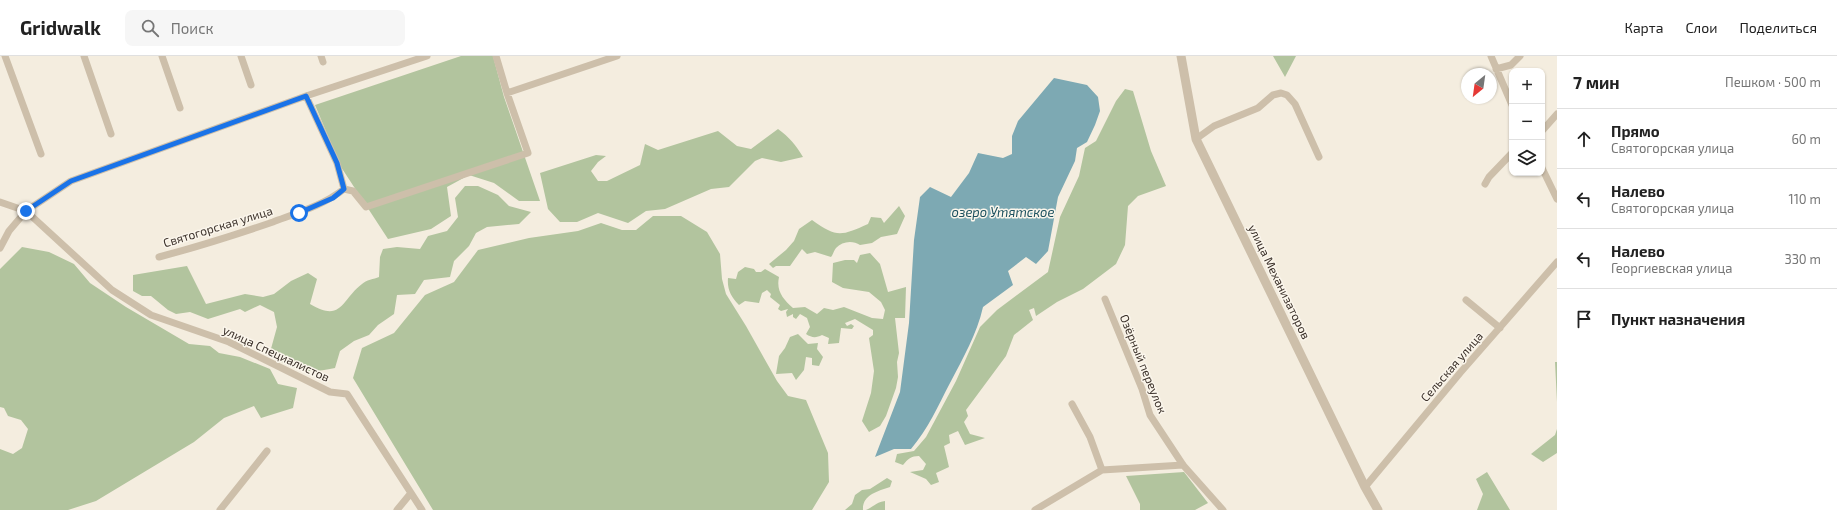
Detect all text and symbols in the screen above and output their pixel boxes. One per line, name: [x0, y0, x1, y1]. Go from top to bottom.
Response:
search box: [125, 10, 405, 46]
text: Gridwalk: [20, 16, 101, 39]
icon: search: [139, 17, 161, 39]
text: Поиск: [171, 19, 214, 37]
text: Карта: [1624, 19, 1663, 36]
text: Слои: [1685, 19, 1717, 36]
text: Поделиться: [1739, 19, 1817, 36]
north arrow: [1461, 68, 1497, 104]
map controls: [1509, 68, 1545, 176]
button: +: [1509, 68, 1545, 104]
text: 7 мин: [1573, 72, 1620, 92]
text: Пешком · 500 m: [1725, 74, 1821, 90]
button: −: [1509, 104, 1545, 140]
text: Прямо: [1611, 122, 1660, 140]
icon: ahead: [1573, 128, 1595, 150]
text: 60 m: [1791, 131, 1821, 147]
button: layers: [1509, 140, 1545, 176]
text: Святогорская улица: [1611, 140, 1734, 156]
text: Налево: [1611, 182, 1665, 200]
icon: left: [1573, 188, 1595, 210]
text: 110 m: [1789, 191, 1821, 207]
text: Святогорская улица: [1611, 200, 1734, 216]
route end: [17, 202, 35, 220]
street label: Святогорская улица: [161, 203, 274, 250]
route start: [290, 204, 308, 222]
water label: озеро Утятское: [952, 204, 1054, 220]
street label: улица Механизаторов: [1245, 222, 1314, 342]
text: Налево: [1611, 242, 1665, 260]
icon: left: [1573, 248, 1595, 270]
text: 330 m: [1784, 251, 1821, 267]
text: Георгиевская улица: [1611, 260, 1732, 276]
icon: arrive: [1573, 308, 1595, 330]
text: Пункт назначения: [1611, 310, 1745, 328]
street label: Озёрный переулок: [1117, 312, 1170, 416]
street label: улица Специалистов: [220, 322, 332, 385]
street label: Сельская улица: [1417, 329, 1486, 405]

